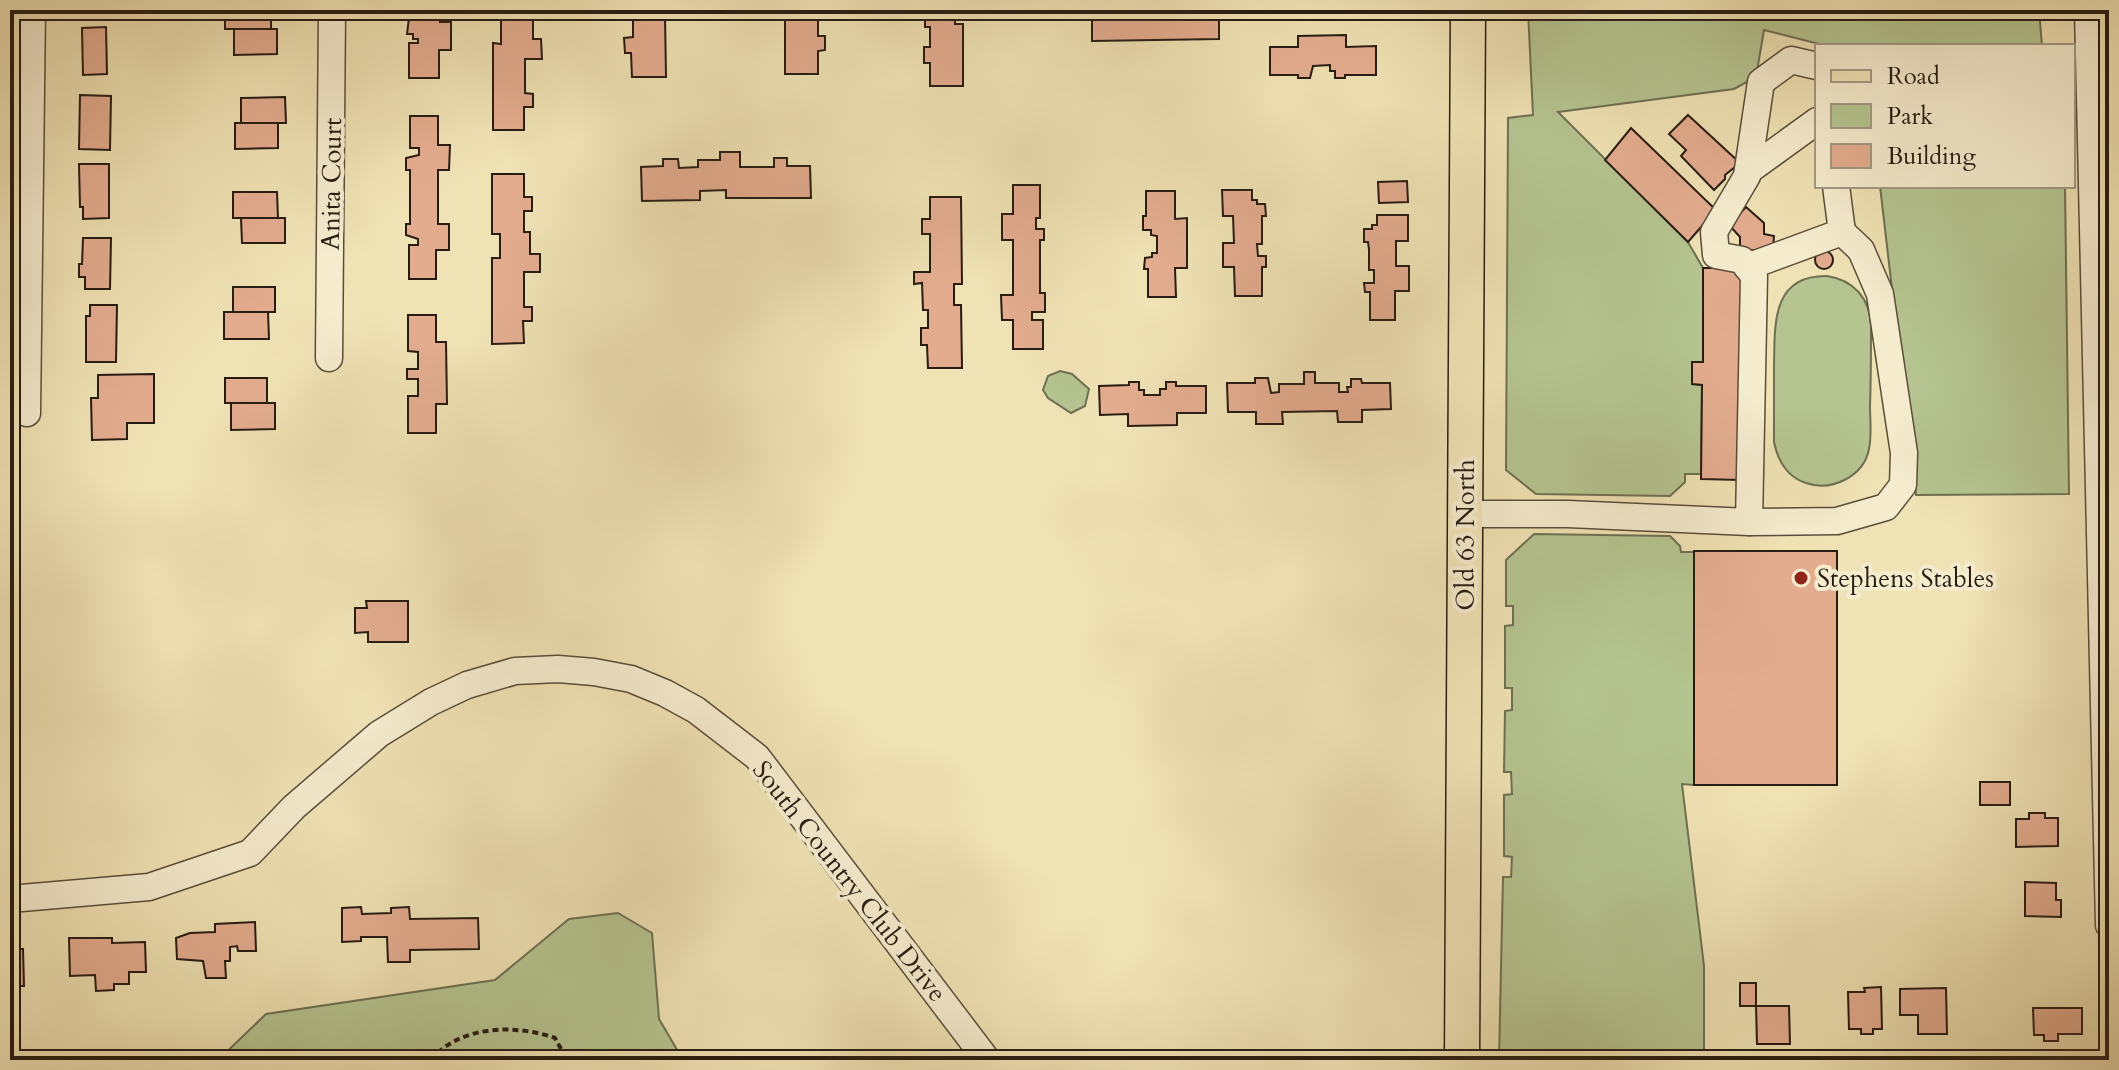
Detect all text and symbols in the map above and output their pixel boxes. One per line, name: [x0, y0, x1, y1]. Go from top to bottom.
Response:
legend: [1815, 44, 2075, 188]
text: Road: [1887, 60, 1940, 93]
text: Park: [1887, 100, 1933, 133]
street label: Anita Court: [313, 117, 350, 251]
text: Building: [1887, 140, 1977, 173]
street label: Old 63 North: [1448, 459, 1483, 611]
place label: Stephens Stables: [1817, 561, 1994, 596]
marker: Stephens Stables: [1792, 569, 1810, 587]
street label: South Country Club Drive: [744, 754, 955, 1009]

